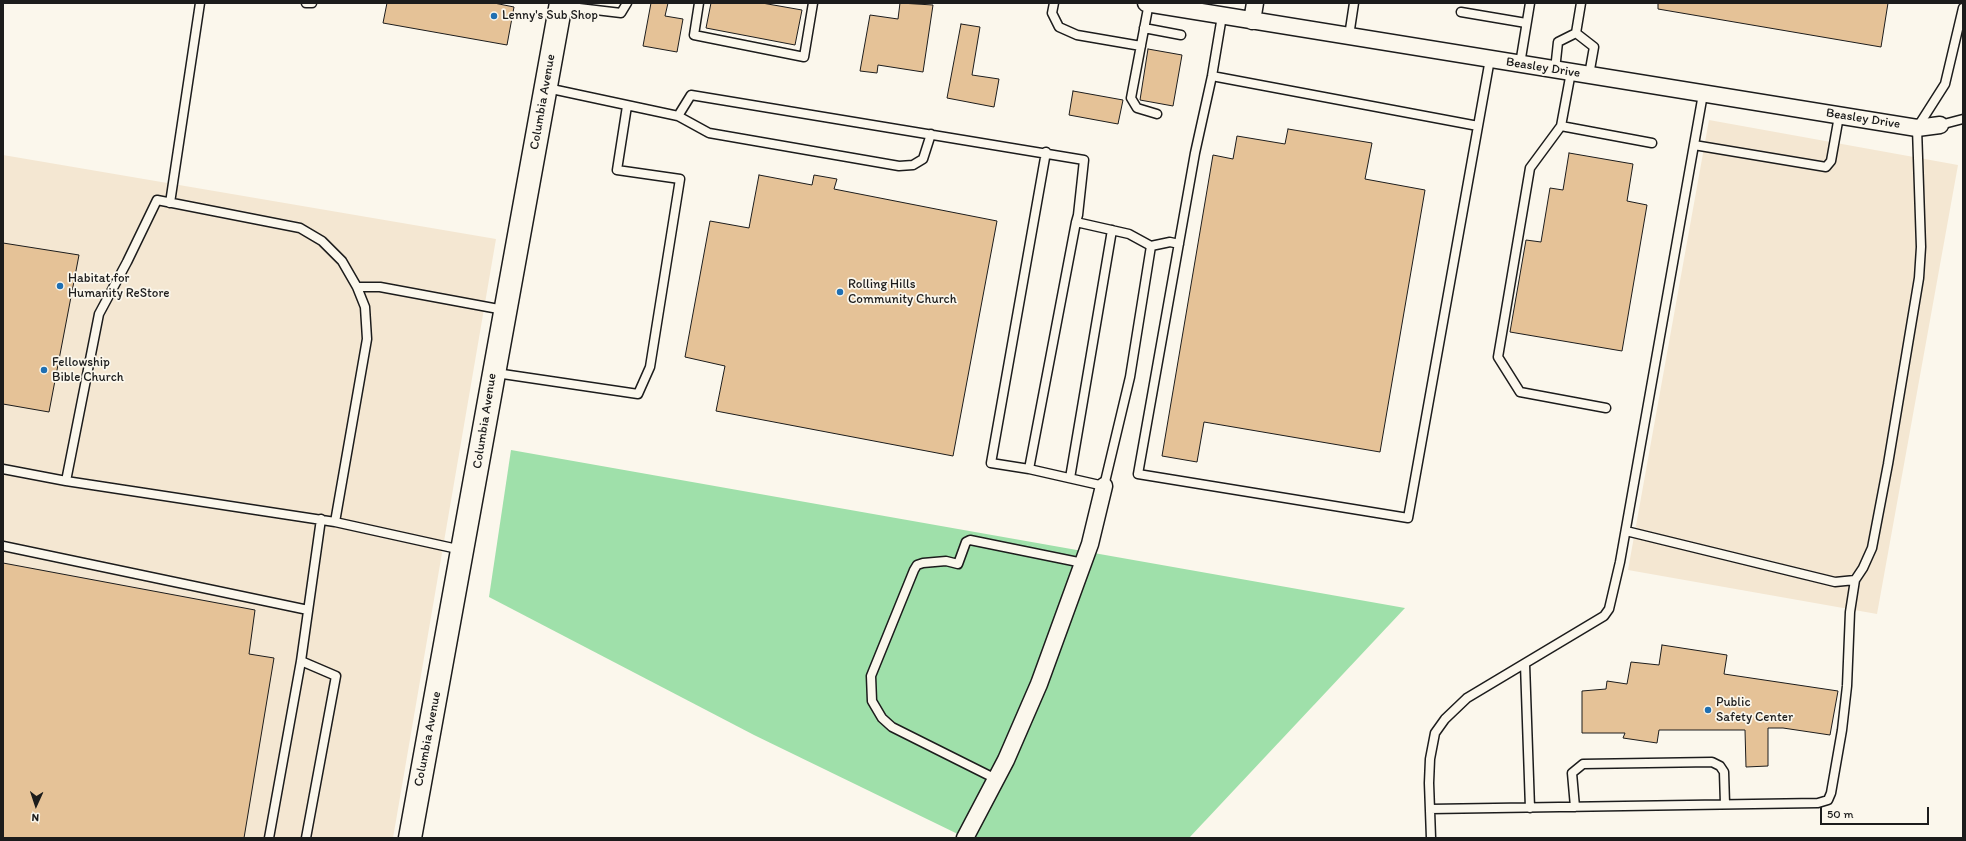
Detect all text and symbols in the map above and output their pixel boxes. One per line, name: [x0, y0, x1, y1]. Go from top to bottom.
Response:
place label: Lenny's Sub Shop: [502, 8, 598, 24]
marker: Lenny's Sub Shop: [489, 11, 499, 21]
street label: Columbia Avenue: [527, 53, 559, 151]
street label: Beasley Drive: [1505, 54, 1581, 82]
street label: Beasley Drive: [1825, 105, 1901, 133]
place label: Habitat for Humanity ReStore: [68, 271, 170, 302]
place label: Rolling Hills Community Church: [848, 277, 957, 308]
marker: Habitat for Humanity ReStore: [55, 281, 65, 291]
marker: Rolling Hills Community Church: [835, 287, 845, 297]
place label: Fellowship Bible Church: [52, 355, 124, 386]
marker: Fellowship Bible Church: [39, 365, 49, 375]
street label: Columbia Avenue: [470, 372, 500, 470]
street label: Columbia Avenue: [411, 690, 445, 788]
place label: Public Safety Center: [1716, 695, 1793, 726]
marker: Public Safety Center: [1703, 705, 1713, 715]
north arrow: [16, 785, 56, 825]
scale bar: [1822, 799, 1931, 825]
text: 50 m: [1827, 807, 1853, 821]
text: N: [31, 811, 39, 824]

